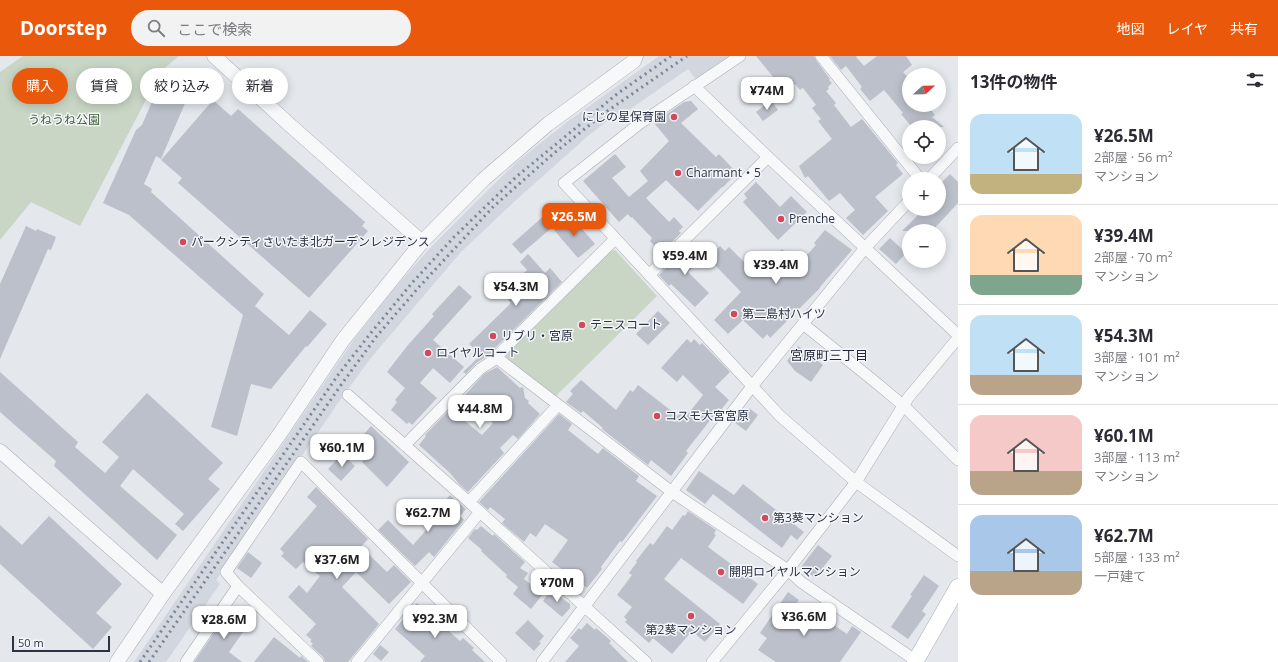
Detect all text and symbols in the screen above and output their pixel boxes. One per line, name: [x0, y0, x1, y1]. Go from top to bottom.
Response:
search box: [131, 10, 411, 46]
text: Doorstep: [20, 15, 107, 41]
icon: search: [145, 17, 167, 39]
text: ここで検索: [177, 19, 252, 39]
text: 地図: [1116, 19, 1144, 38]
text: レイヤ: [1166, 19, 1208, 38]
text: 共有: [1230, 19, 1258, 38]
chip: 購入: [12, 68, 68, 104]
chip: 賃貸: [76, 68, 132, 104]
chip: 絞り込み: [140, 68, 224, 104]
chip: 新着: [232, 68, 288, 104]
north arrow: [902, 68, 946, 112]
map controls: [902, 68, 946, 268]
icon: filters: [1244, 69, 1266, 91]
text: 13件の物件: [970, 70, 1057, 93]
pin: ¥74M: [743, 77, 791, 111]
text: ¥74M: [750, 81, 784, 99]
place label: にじの星保育園: [582, 108, 666, 125]
park label: うねうね公園: [28, 111, 100, 128]
marker: にじの星保育園: [669, 112, 679, 122]
button: locate: [902, 120, 946, 164]
text: ¥26.5M: [1094, 124, 1154, 147]
icon: home: [1002, 130, 1050, 178]
text: 2部屋 · 56 m²: [1094, 148, 1172, 166]
place label: Charmant・5: [686, 164, 761, 181]
text: マンション: [1094, 167, 1159, 185]
marker: Charmant・5: [673, 168, 683, 178]
button: +: [902, 172, 946, 216]
pin: ¥26.5M: [541, 203, 607, 237]
text: ¥26.5M: [551, 207, 597, 225]
place label: Prenche: [789, 210, 835, 227]
marker: Prenche: [776, 214, 786, 224]
button: −: [902, 224, 946, 268]
text: ¥39.4M: [1094, 224, 1154, 247]
icon: home: [1002, 231, 1050, 279]
place label: パークシティさいたま北ガーデンレジデンス: [191, 233, 430, 250]
marker: パークシティさいたま北ガーデンレジデンス: [178, 237, 188, 247]
pin: ¥59.4M: [652, 242, 718, 276]
text: ¥59.4M: [662, 246, 708, 264]
text: 2部屋 · 70 m²: [1094, 248, 1172, 266]
pin: ¥39.4M: [743, 251, 809, 285]
text: ¥39.4M: [753, 255, 799, 273]
text: マンション: [1094, 267, 1159, 285]
pin: ¥54.3M: [483, 273, 549, 307]
text: ¥54.3M: [493, 277, 539, 295]
place label: 第二島村ハイツ: [742, 305, 826, 322]
marker: 第二島村ハイツ: [729, 309, 739, 319]
place label: テニスコート: [590, 316, 662, 333]
marker: テニスコート: [577, 320, 587, 330]
text: ¥54.3M: [1094, 324, 1154, 347]
place label: リブリ・宮原: [501, 327, 573, 344]
marker: リブリ・宮原: [488, 331, 498, 341]
icon: home: [1002, 331, 1050, 379]
place label: ロイヤルコート: [436, 344, 519, 361]
district label: 宮原町三丁目: [790, 346, 868, 364]
marker: ロイヤルコート: [423, 348, 433, 358]
text: 3部屋 · 101 m²: [1094, 348, 1180, 366]
text: マンション: [1094, 367, 1159, 385]
pin: ¥44.8M: [447, 395, 513, 429]
text: ¥44.8M: [457, 399, 503, 417]
place label: コスモ大宮宮原: [665, 407, 749, 424]
marker: コスモ大宮宮原: [652, 411, 662, 421]
text: ¥60.1M: [1094, 424, 1154, 447]
icon: home: [1002, 431, 1050, 479]
pin: ¥60.1M: [309, 434, 375, 468]
text: ¥60.1M: [319, 438, 365, 456]
text: 3部屋 · 113 m²: [1094, 448, 1180, 466]
text: マンション: [1094, 467, 1159, 485]
pin: ¥62.7M: [395, 499, 461, 533]
text: ¥62.7M: [405, 503, 451, 521]
place label: 第3葵マンション: [773, 509, 864, 526]
marker: 第3葵マンション: [760, 513, 770, 523]
text: ¥62.7M: [1094, 524, 1154, 547]
icon: home: [1002, 531, 1050, 579]
pin: ¥37.6M: [304, 546, 370, 580]
text: 5部屋 · 133 m²: [1094, 548, 1180, 566]
text: ¥37.6M: [314, 550, 360, 568]
place label: 開明ロイヤルマンション: [729, 563, 861, 580]
marker: 開明ロイヤルマンション: [716, 567, 726, 577]
text: 一戸建て: [1094, 567, 1146, 585]
pin: ¥70M: [533, 569, 581, 603]
text: ¥70M: [540, 573, 574, 591]
pin: ¥36.6M: [771, 603, 837, 637]
pin: ¥92.3M: [402, 605, 468, 639]
pin: ¥28.6M: [191, 606, 257, 640]
text: ¥36.6M: [781, 607, 827, 625]
text: ¥92.3M: [412, 609, 458, 627]
text: ¥28.6M: [201, 610, 247, 628]
marker: 第2葵マンション: [686, 611, 696, 621]
place label: 第2葵マンション: [646, 621, 736, 638]
scale bar: [12, 634, 110, 653]
text: 50 m: [18, 635, 44, 650]

